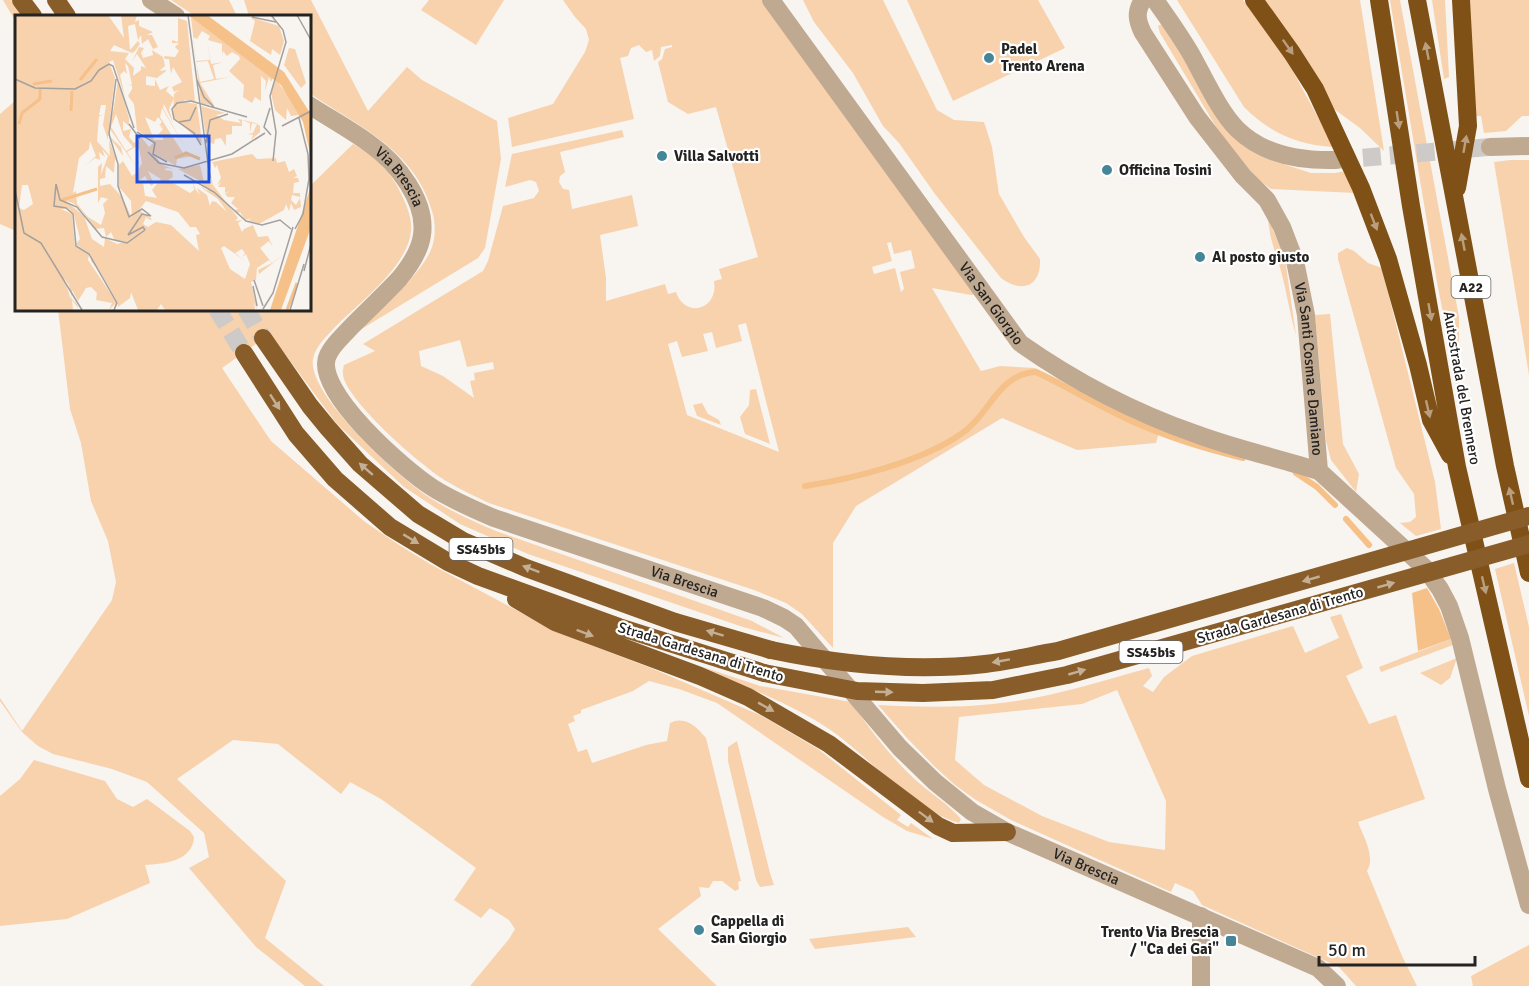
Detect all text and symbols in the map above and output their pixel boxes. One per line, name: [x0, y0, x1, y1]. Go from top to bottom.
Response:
inset map: [15, 15, 310, 310]
one-way arrow: [1282, 39, 1294, 55]
place label: Padel Trento Arena: [1001, 40, 1085, 75]
one-way arrow: [1422, 41, 1431, 60]
marker: Padel Trento Arena: [982, 51, 996, 65]
one-way arrow: [1393, 111, 1402, 130]
one-way arrow: [1461, 134, 1470, 153]
street label: Via Brescia: [371, 143, 427, 209]
place label: Villa Salvotti: [674, 147, 759, 165]
marker: Villa Salvotti: [655, 149, 669, 163]
place label: Officina Tosini: [1119, 161, 1212, 179]
marker: Officina Tosini: [1100, 163, 1114, 177]
one-way arrow: [1370, 213, 1379, 231]
one-way arrow: [1458, 233, 1467, 252]
place label: Al posto giusto: [1212, 248, 1309, 266]
marker: Al posto giusto: [1193, 250, 1207, 264]
street label: Via San Giorgio: [955, 259, 1027, 348]
road number: A22: [1452, 276, 1490, 298]
street label: Via Santi Cosma e Damiano: [1291, 281, 1327, 457]
one-way arrow: [1426, 303, 1435, 322]
street label: Autostrada del Brennero: [1440, 310, 1484, 466]
one-way arrow: [270, 394, 281, 410]
one-way arrow: [1424, 400, 1434, 418]
one-way arrow: [359, 463, 374, 476]
one-way arrow: [1506, 486, 1516, 505]
one-way arrow: [403, 534, 419, 545]
road number: SS45bis: [450, 538, 512, 560]
street label: Via Brescia: [648, 562, 721, 602]
one-way arrow: [522, 564, 540, 574]
one-way arrow: [1302, 575, 1320, 584]
one-way arrow: [1480, 576, 1490, 594]
one-way arrow: [1377, 580, 1395, 589]
street label: Strada Gardesana di Trento: [1195, 583, 1366, 647]
street label: Strada Gardesana di Trento: [616, 618, 786, 686]
one-way arrow: [577, 628, 595, 638]
one-way arrow: [706, 628, 724, 637]
road number: SS45bis: [1120, 641, 1182, 663]
one-way arrow: [992, 657, 1011, 666]
one-way arrow: [1067, 667, 1086, 677]
one-way arrow: [874, 687, 893, 696]
one-way arrow: [757, 702, 774, 712]
one-way arrow: [918, 811, 934, 824]
street label: Via Brescia: [1050, 844, 1122, 889]
place label: Cappella di San Giorgio: [711, 912, 787, 947]
marker: Cappella di San Giorgio: [692, 923, 706, 937]
place label: Trento Via Brescia / "Ca dei Gai": [1101, 923, 1219, 958]
scale bar: [1319, 929, 1475, 967]
marker: Trento Via Brescia / "Ca dei Gai": [1224, 934, 1238, 948]
text: 50 m: [1328, 939, 1366, 961]

